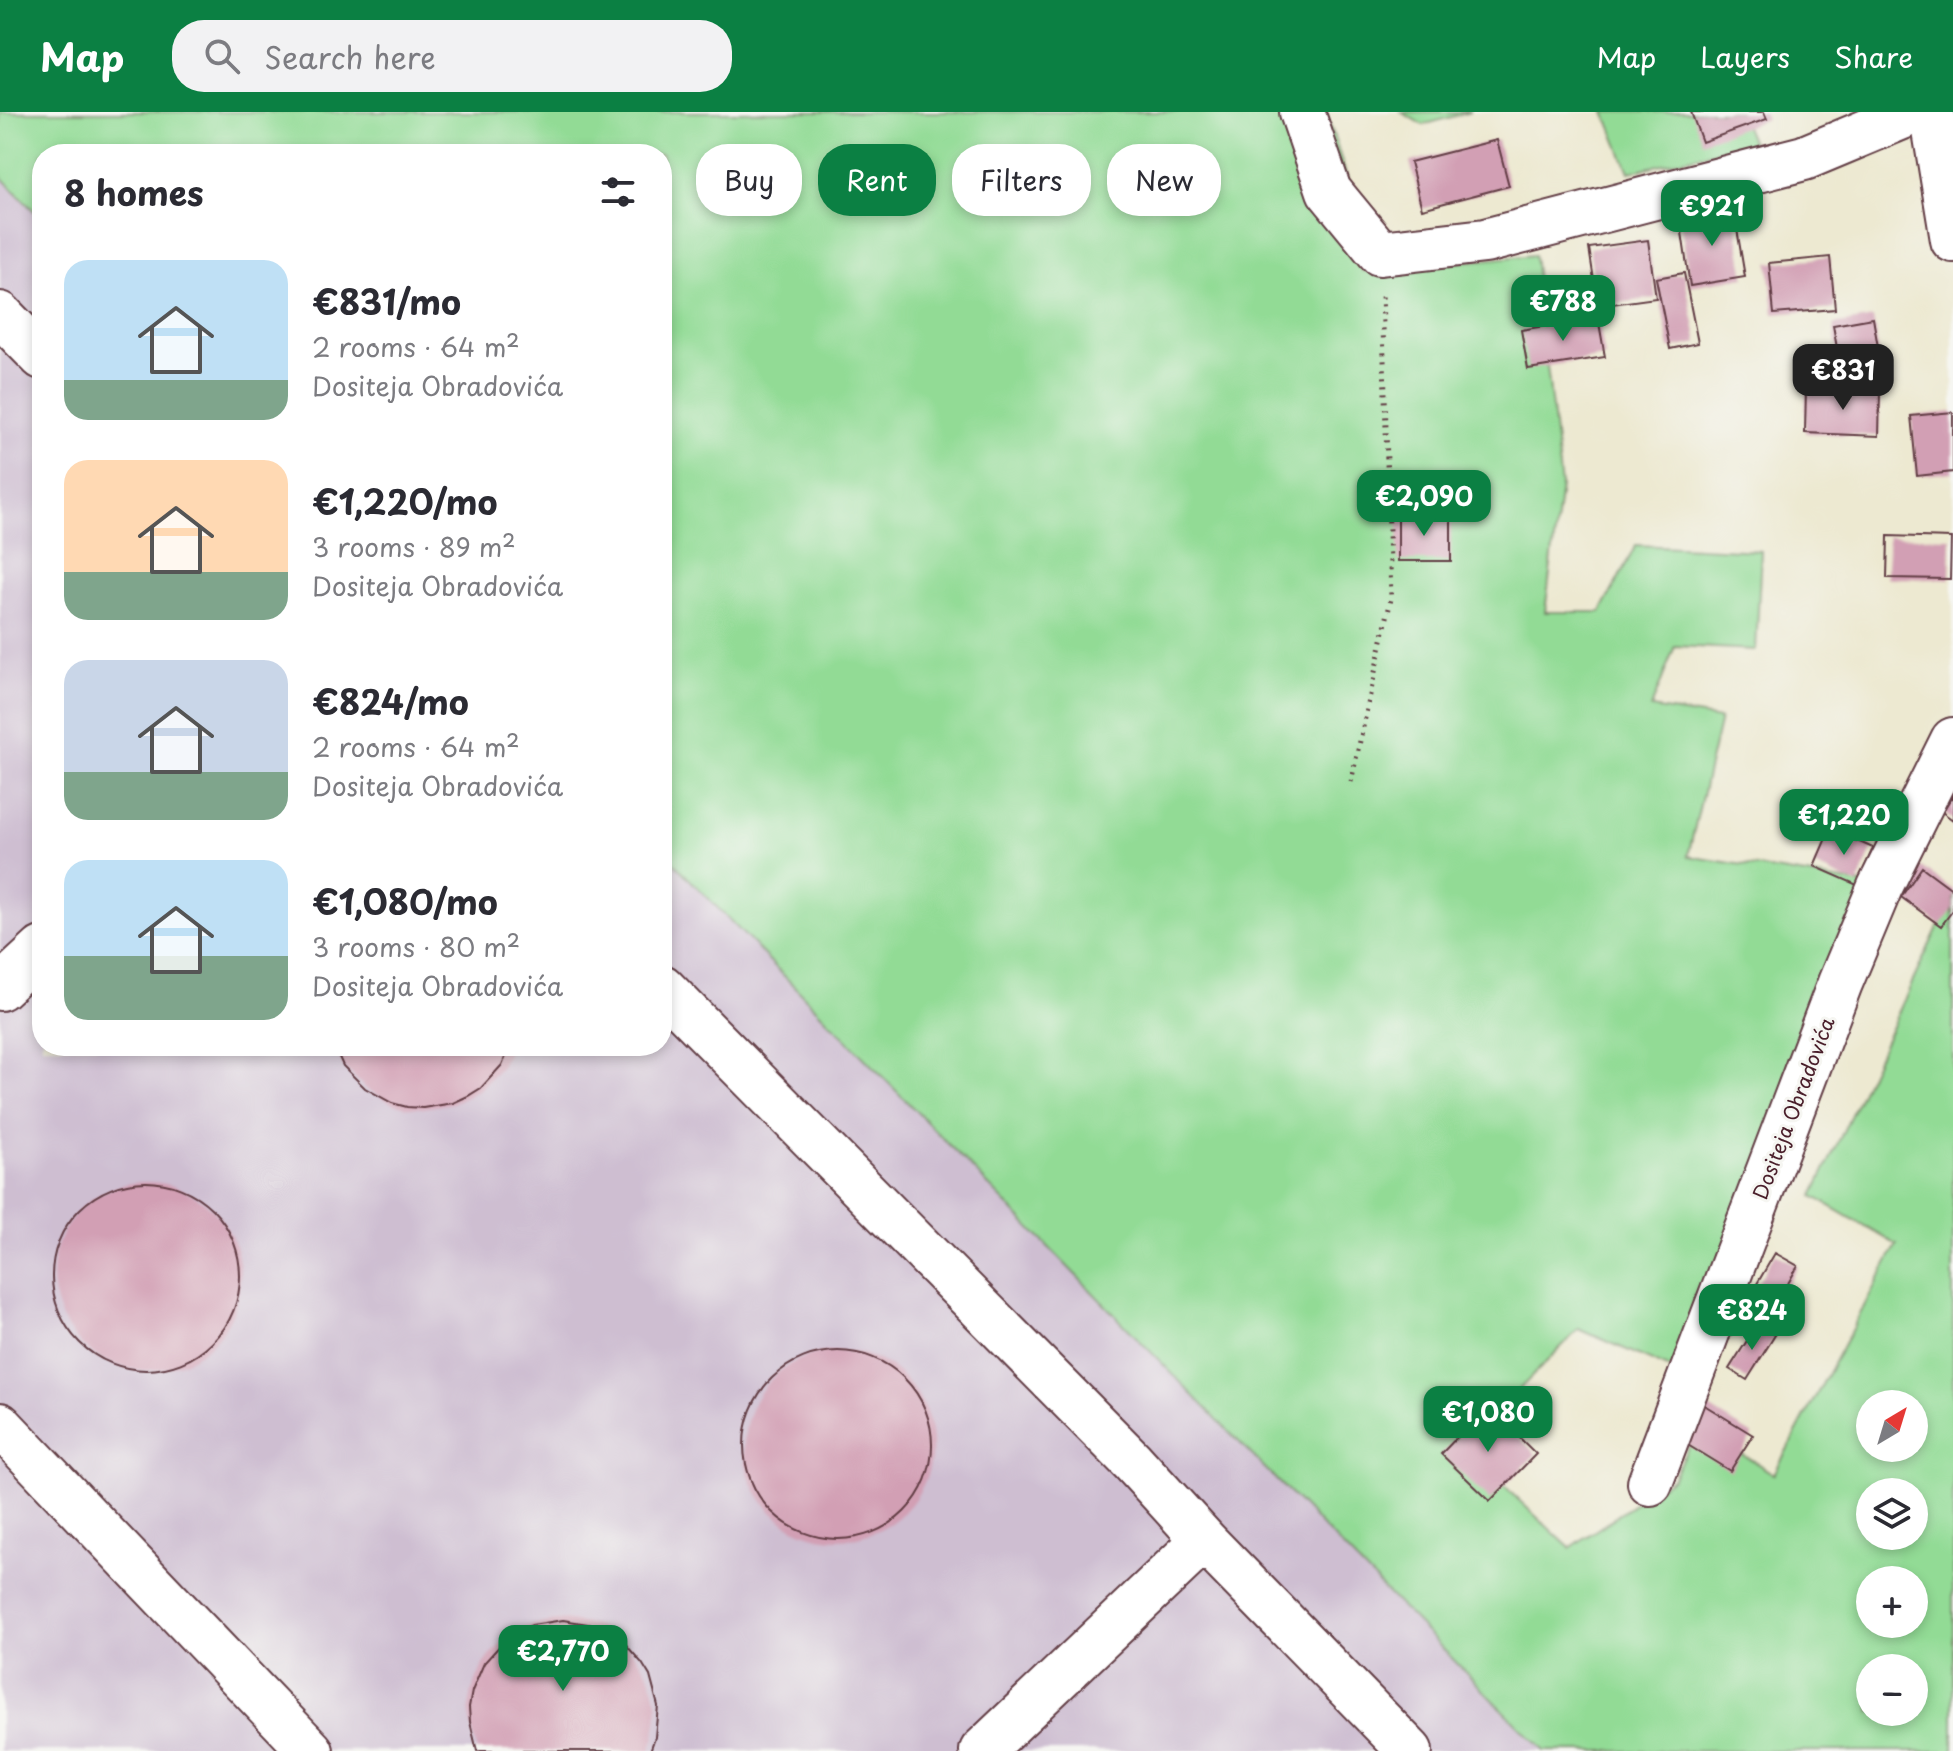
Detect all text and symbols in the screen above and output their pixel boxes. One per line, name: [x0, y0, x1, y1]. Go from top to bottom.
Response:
search box: [172, 20, 732, 92]
text: Map: [40, 28, 124, 85]
icon: search: [200, 34, 244, 78]
text: Search here: [264, 34, 436, 79]
text: Map: [1596, 35, 1656, 78]
text: Layers: [1700, 35, 1790, 78]
text: Share: [1834, 35, 1913, 78]
chip: Buy: [696, 144, 802, 216]
chip: Rent: [818, 144, 936, 216]
chip: Filters: [952, 144, 1091, 216]
chip: New: [1107, 144, 1221, 216]
text: 8 homes: [64, 166, 204, 218]
icon: filters: [596, 170, 640, 214]
pin: €921: [1665, 180, 1759, 248]
text: €921: [1679, 186, 1745, 225]
text: €831/mo: [312, 275, 461, 327]
pin: €788: [1516, 275, 1610, 343]
text: €788: [1529, 281, 1597, 320]
icon: home: [128, 292, 224, 388]
text: 2 rooms · 64 m²: [312, 327, 520, 366]
pin: €831: [1796, 344, 1890, 412]
text: €831: [1811, 350, 1875, 389]
text: Dositeja Obradovića: [312, 366, 563, 405]
pin: €2,090: [1359, 470, 1489, 538]
text: €1,220/mo: [312, 475, 497, 527]
text: €2,090: [1375, 476, 1473, 515]
icon: home: [128, 492, 224, 588]
text: 3 rooms · 89 m²: [312, 527, 516, 566]
text: Dositeja Obradovića: [312, 566, 563, 605]
text: €824/mo: [312, 675, 469, 727]
icon: home: [128, 692, 224, 788]
text: 2 rooms · 64 m²: [312, 727, 520, 766]
text: Dositeja Obradovića: [312, 766, 563, 805]
pin: €1,220: [1779, 789, 1909, 857]
text: €1,220: [1798, 795, 1890, 834]
text: €1,080/mo: [312, 875, 498, 927]
icon: home: [128, 892, 224, 988]
text: 3 rooms · 80 m²: [312, 927, 520, 966]
text: Dositeja Obradovića: [312, 966, 563, 1005]
street label: Dositeja Obradovića: [1744, 1012, 1842, 1204]
pin: €824: [1705, 1284, 1799, 1352]
text: €824: [1717, 1290, 1787, 1329]
pin: €1,080: [1423, 1386, 1553, 1454]
north arrow: [1856, 1390, 1928, 1462]
map controls: [1856, 1390, 1928, 1726]
text: €1,080: [1441, 1392, 1535, 1431]
button: layers: [1856, 1478, 1928, 1550]
button: +: [1856, 1566, 1928, 1638]
pin: €2,770: [498, 1625, 628, 1693]
text: €2,770: [516, 1631, 610, 1670]
button: −: [1856, 1654, 1928, 1726]

